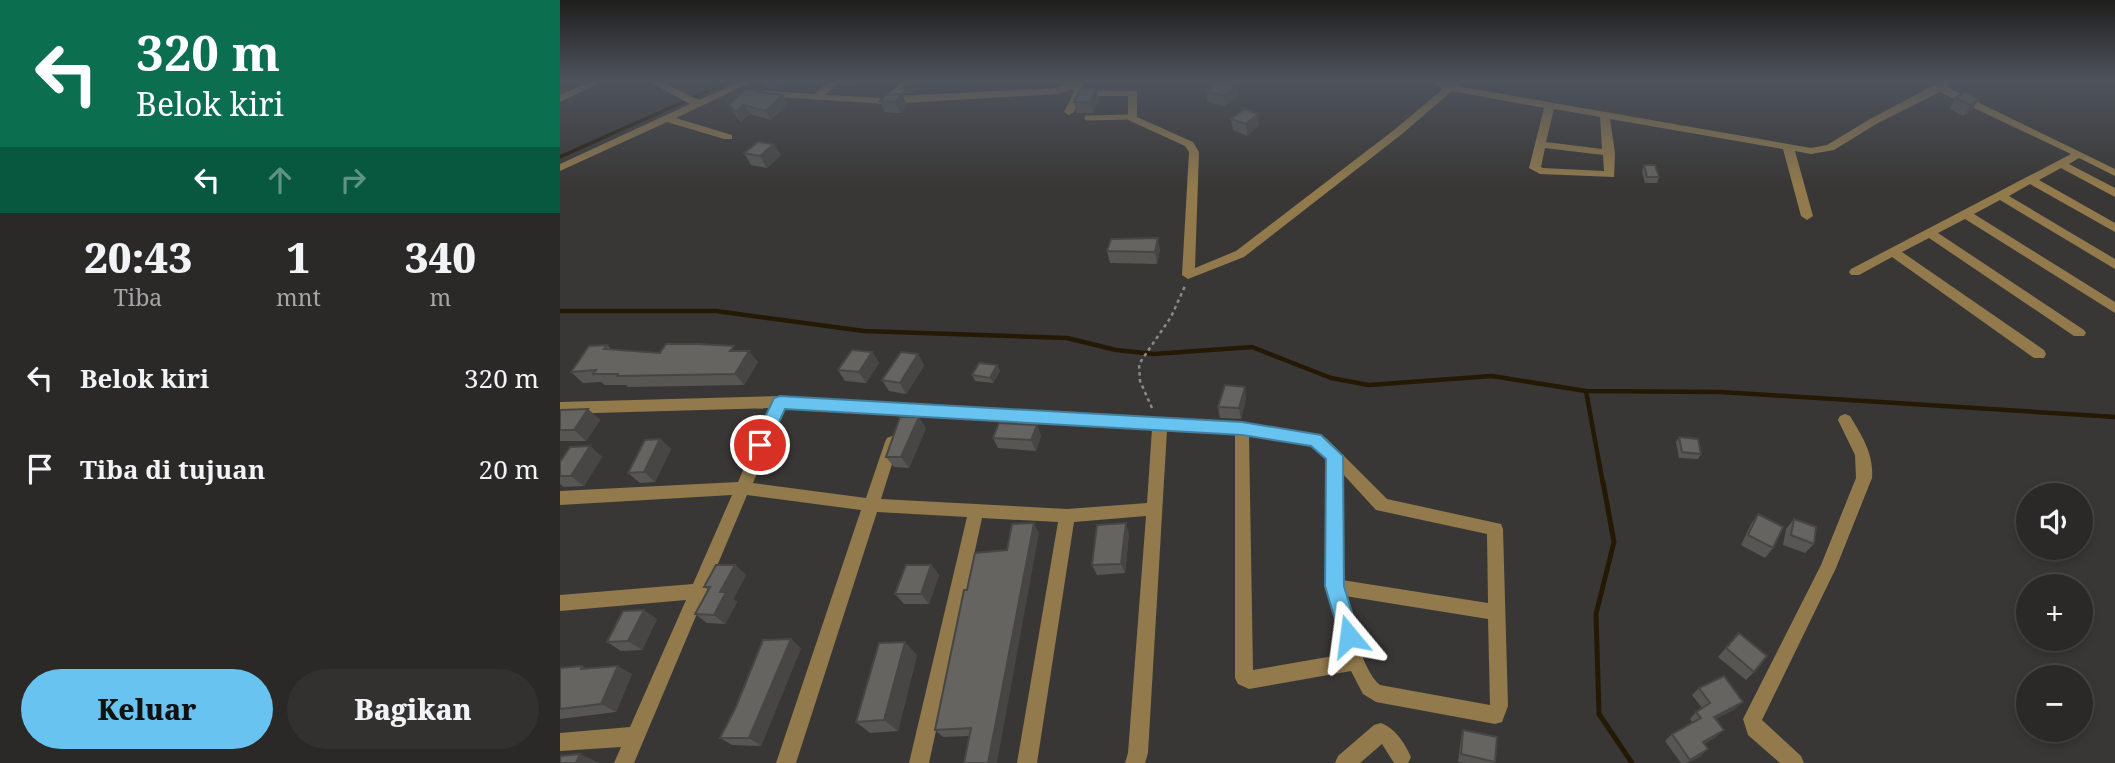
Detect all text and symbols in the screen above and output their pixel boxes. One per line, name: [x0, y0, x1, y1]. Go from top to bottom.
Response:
text: 320 m: [136, 19, 280, 85]
icon: left: [21, 28, 112, 119]
text: Belok kiri: [136, 82, 284, 125]
icon: left: [188, 161, 226, 199]
icon: ahead: [261, 161, 299, 199]
icon: right: [334, 161, 372, 199]
text: 20:43: [84, 228, 192, 285]
text: 1: [287, 228, 310, 285]
text: 340: [405, 228, 476, 285]
text: Tiba: [114, 281, 162, 313]
text: mnt: [276, 281, 321, 313]
text: m: [429, 281, 451, 313]
icon: left: [21, 359, 59, 397]
text: Belok kiri: [80, 360, 209, 396]
text: 320 m: [464, 360, 539, 396]
pin: [730, 415, 790, 475]
icon: arrive: [741, 426, 779, 464]
icon: arrive: [21, 450, 59, 488]
text: Tiba di tujuan: [80, 451, 265, 487]
text: 20 m: [479, 451, 539, 487]
map controls: [2016, 483, 2093, 742]
button: sound: [2016, 483, 2093, 560]
button: +: [2016, 574, 2093, 651]
position arrow: [1312, 599, 1386, 673]
button: −: [2016, 665, 2093, 742]
button: Keluar: [21, 669, 273, 749]
button: Bagikan: [287, 669, 539, 749]

